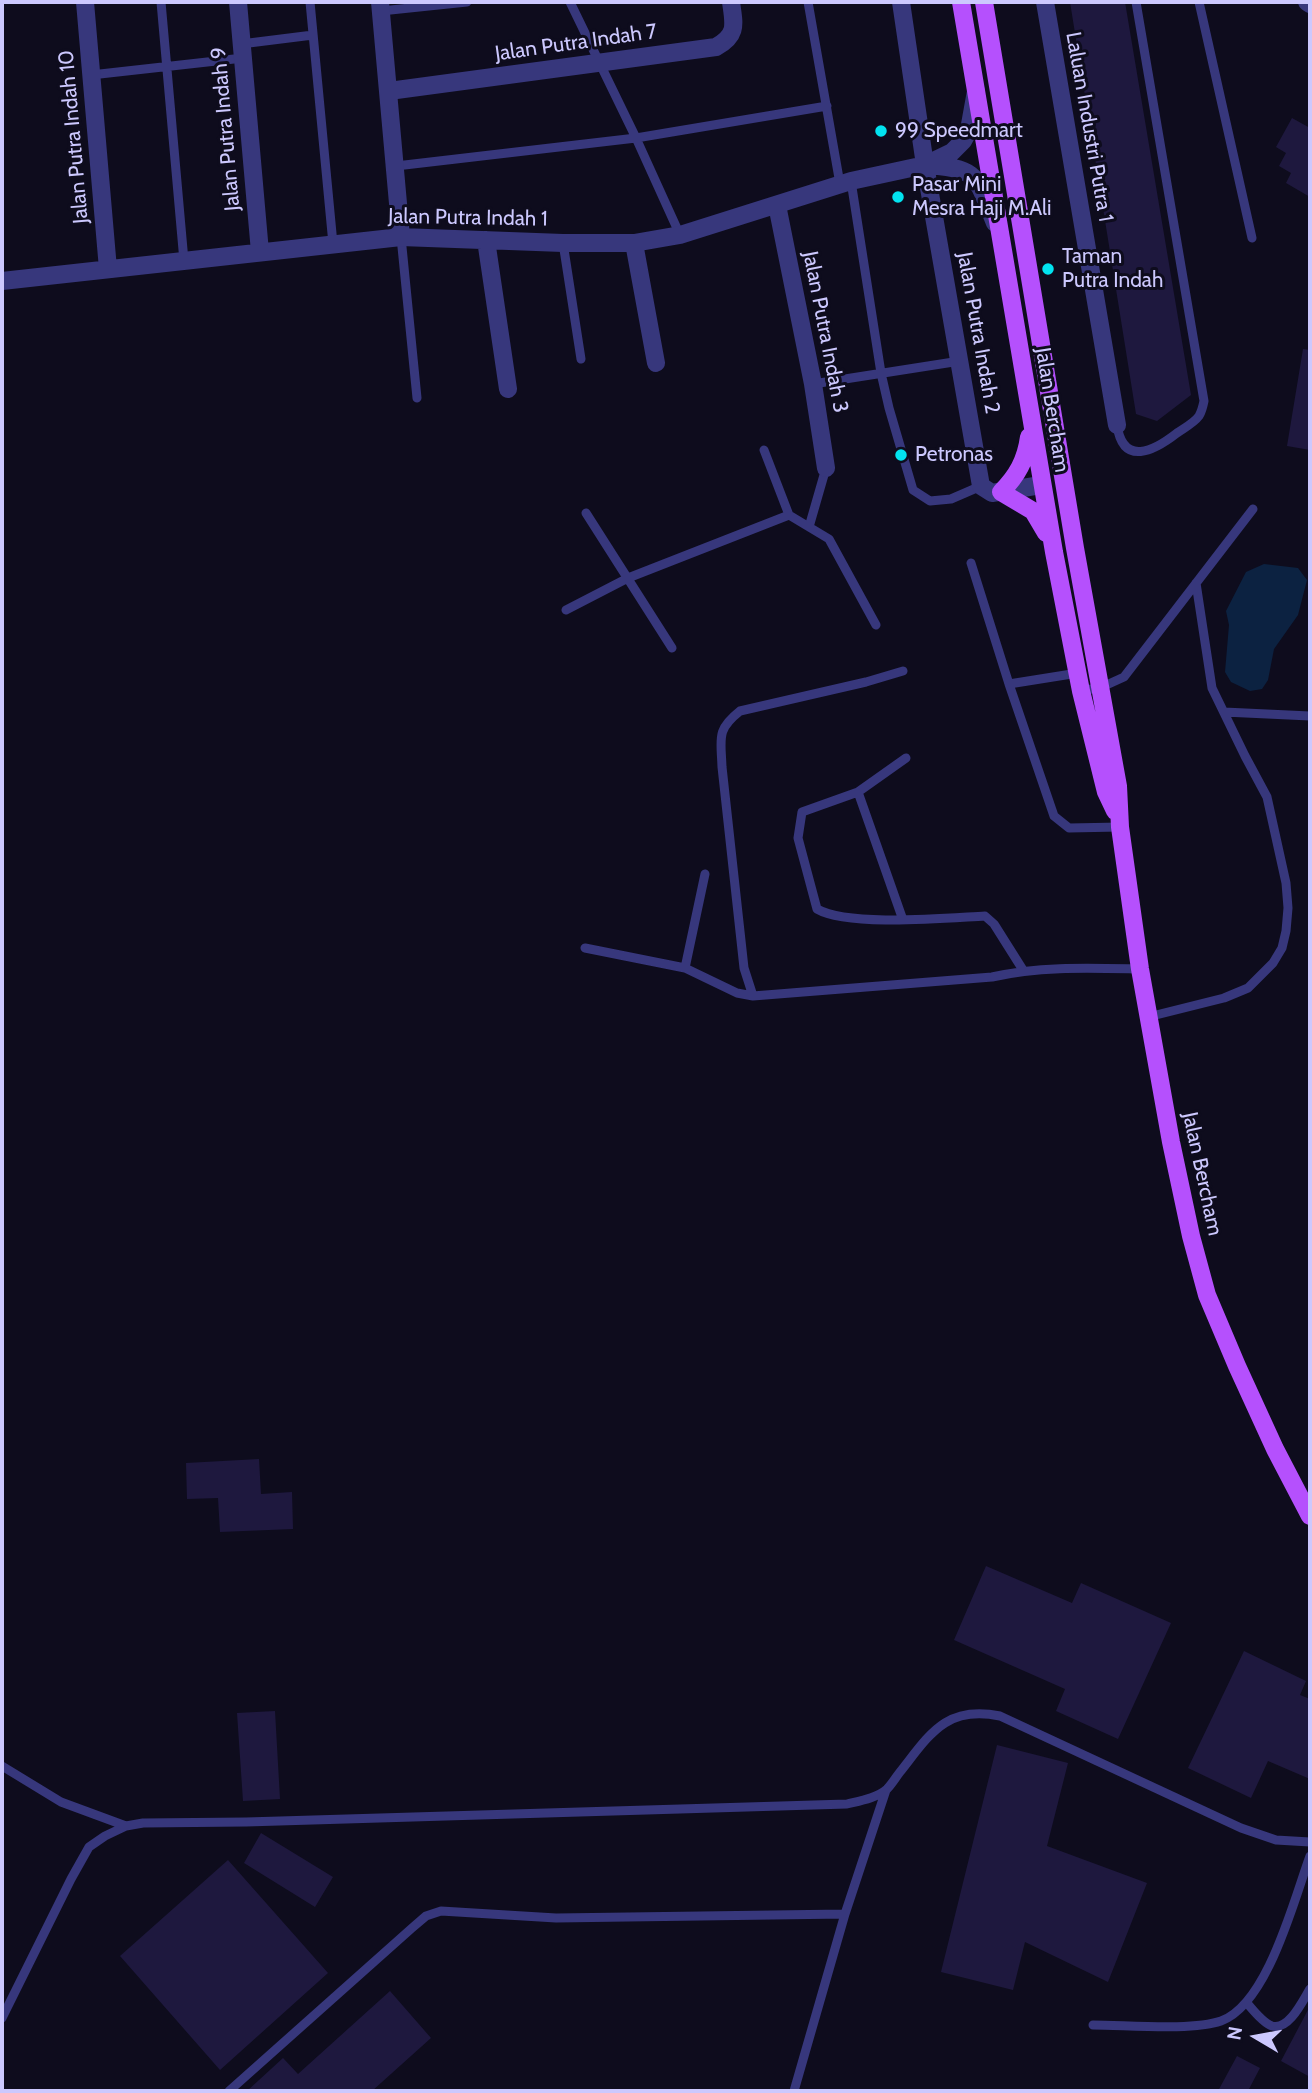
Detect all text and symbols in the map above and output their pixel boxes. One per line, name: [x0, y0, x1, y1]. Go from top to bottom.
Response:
street label: Jalan Putra Indah 7: [493, 19, 659, 67]
street label: Laluan Industri Putra 1: [1060, 30, 1118, 224]
street label: Jalan Putra Indah 9: [206, 46, 246, 212]
street label: Jalan Putra Indah 10: [54, 49, 94, 225]
place label: 99 Speedmart: [895, 118, 1023, 144]
marker: 99 Speedmart: [873, 123, 889, 139]
place label: Pasar Mini Mesra Haji M.Ali: [912, 172, 1051, 222]
marker: Pasar Mini Mesra Haji M.Ali: [890, 189, 906, 205]
street label: Jalan Putra Indah 1: [388, 204, 548, 232]
place label: Taman Putra Indah: [1062, 244, 1163, 294]
street label: Jalan Putra Indah 3: [797, 249, 853, 415]
street label: Jalan Putra Indah 2: [951, 250, 1005, 416]
marker: Taman Putra Indah: [1040, 261, 1056, 277]
street label: Jalan Bercham: [1030, 346, 1074, 474]
place label: Petronas: [915, 442, 993, 468]
marker: Petronas: [893, 447, 909, 463]
street label: Jalan Bercham: [1177, 1110, 1227, 1238]
north arrow: [1221, 2002, 1291, 2072]
text: N: [1222, 2025, 1247, 2042]

